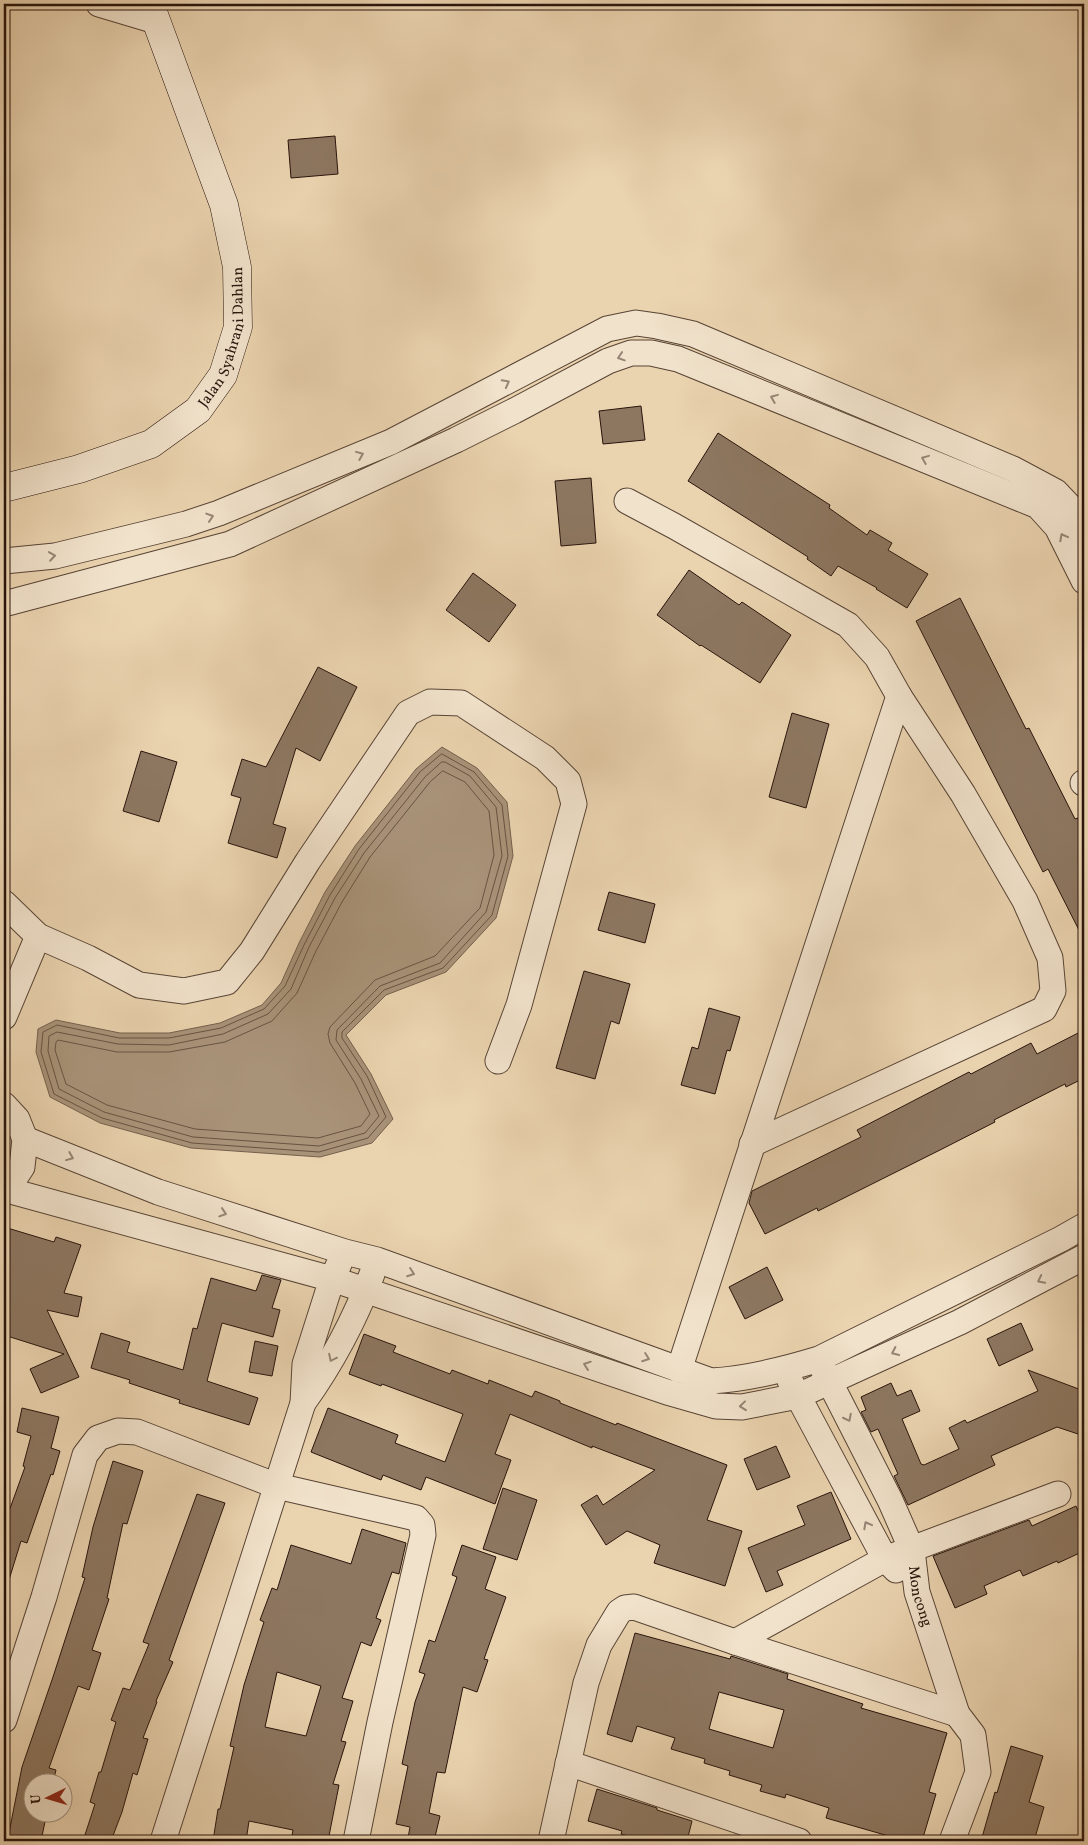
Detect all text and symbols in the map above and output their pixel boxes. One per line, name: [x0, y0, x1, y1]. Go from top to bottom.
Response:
street label: Jalan Syahrani Dahlan: [194, 267, 251, 413]
one-way arrow: [617, 351, 625, 361]
one-way arrow: [501, 380, 510, 390]
one-way arrow: [771, 394, 779, 404]
one-way arrow: [355, 451, 364, 462]
one-way arrow: [921, 455, 930, 466]
one-way arrow: [205, 512, 213, 522]
one-way arrow: [1059, 534, 1069, 543]
one-way arrow: [49, 551, 57, 562]
one-way arrow: [65, 1151, 74, 1161]
one-way arrow: [218, 1207, 227, 1217]
one-way arrow: [406, 1267, 415, 1277]
one-way arrow: [1037, 1274, 1046, 1284]
one-way arrow: [891, 1345, 900, 1356]
one-way arrow: [641, 1352, 650, 1362]
one-way arrow: [328, 1353, 338, 1362]
one-way arrow: [584, 1361, 592, 1371]
one-way arrow: [739, 1400, 747, 1411]
one-way arrow: [842, 1413, 852, 1422]
one-way arrow: [863, 1522, 873, 1531]
street label: Moncong: [902, 1565, 937, 1630]
north arrow: [22, 1772, 72, 1822]
text: U: [27, 1793, 46, 1805]

